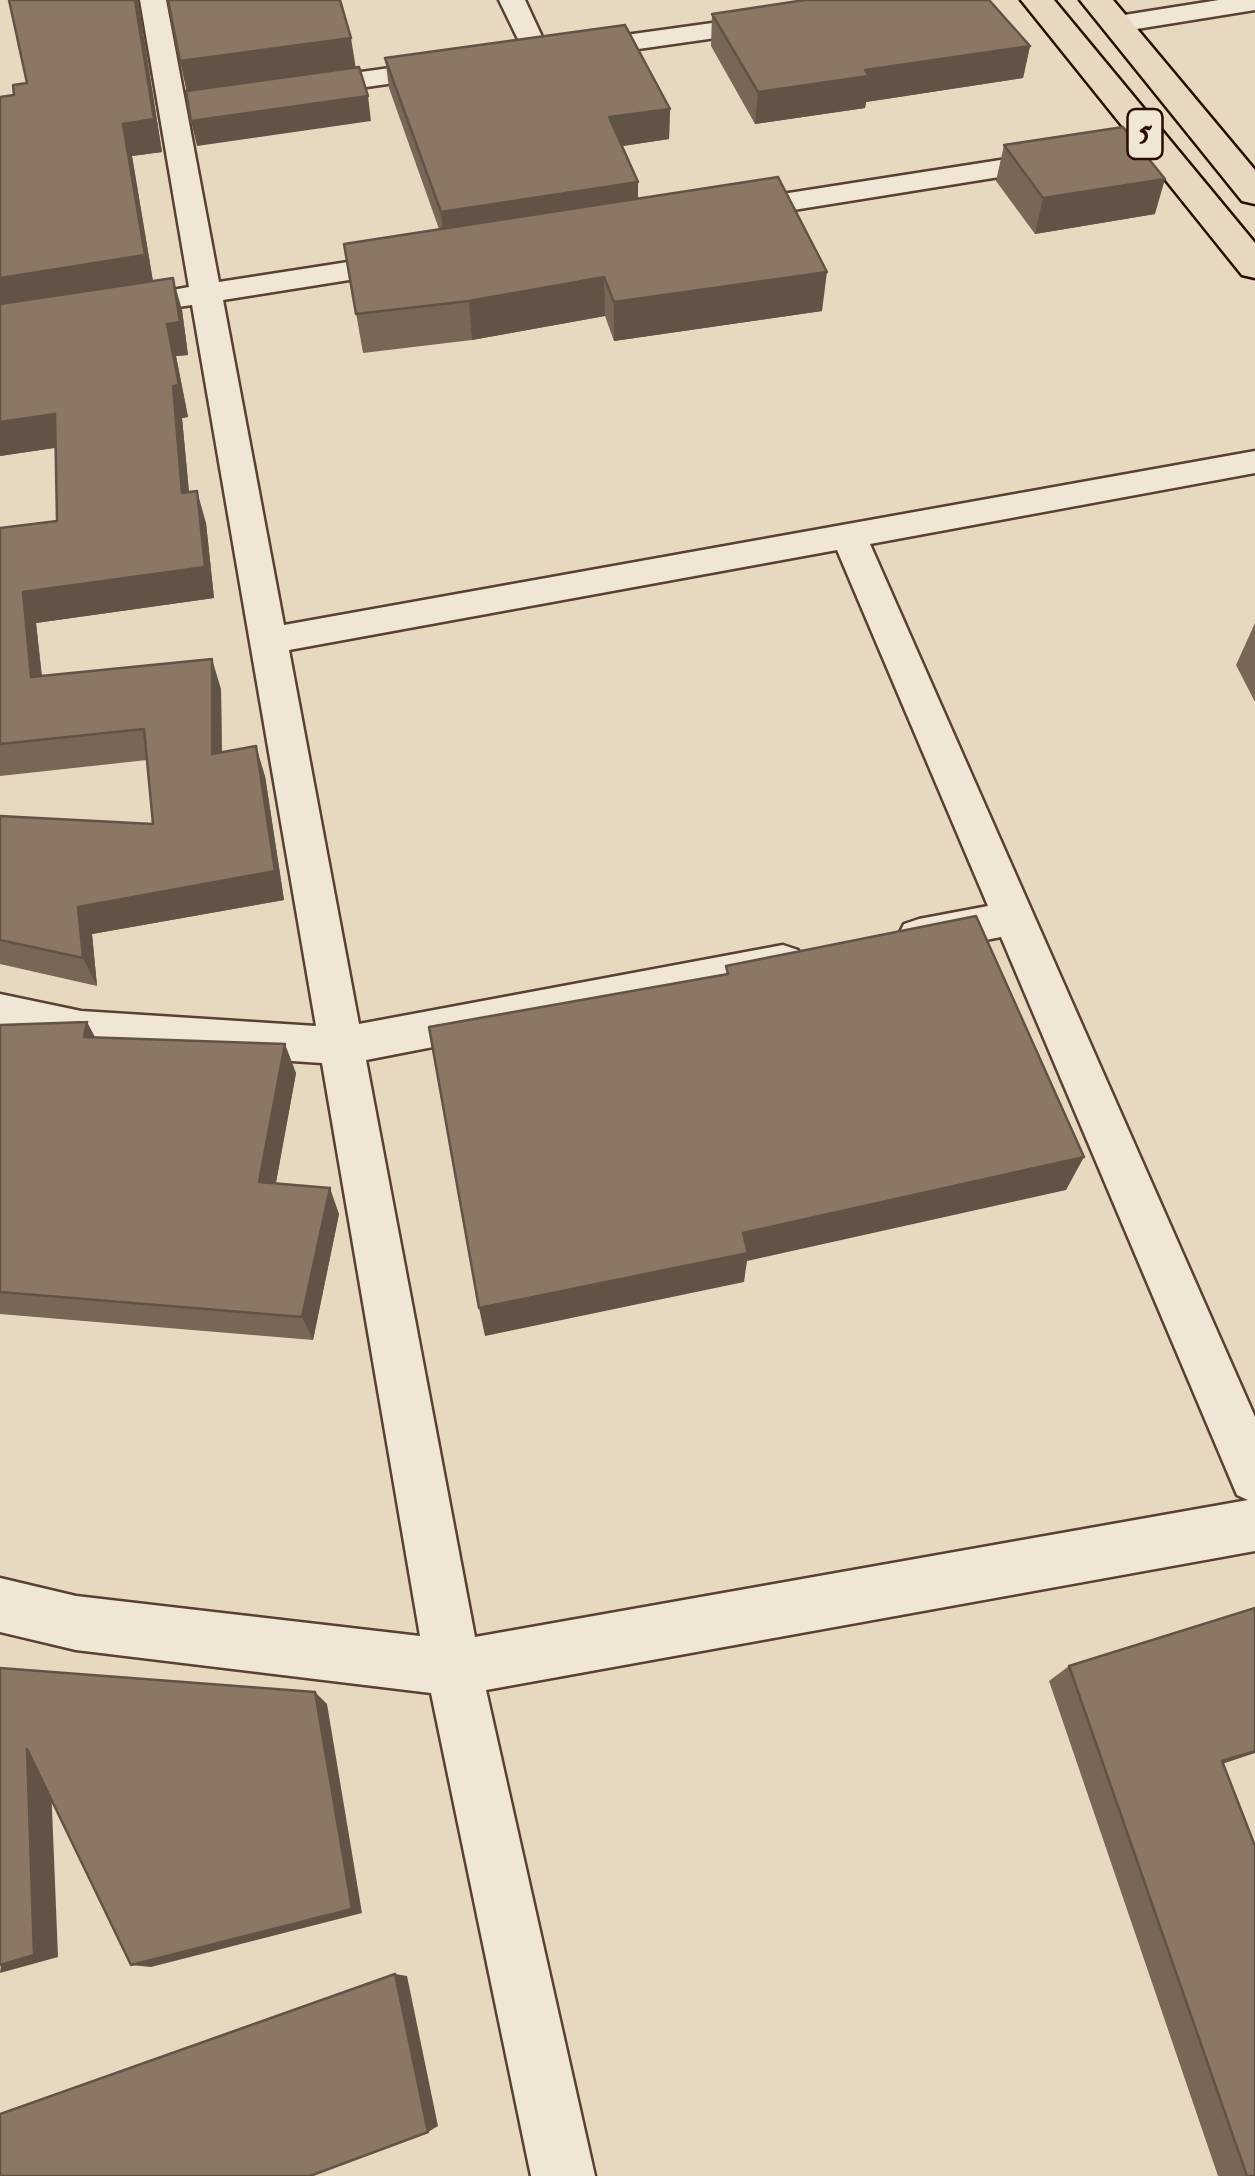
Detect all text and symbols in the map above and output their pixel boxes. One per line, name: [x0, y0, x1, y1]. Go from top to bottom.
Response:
road number: 5: [1128, 109, 1162, 159]

